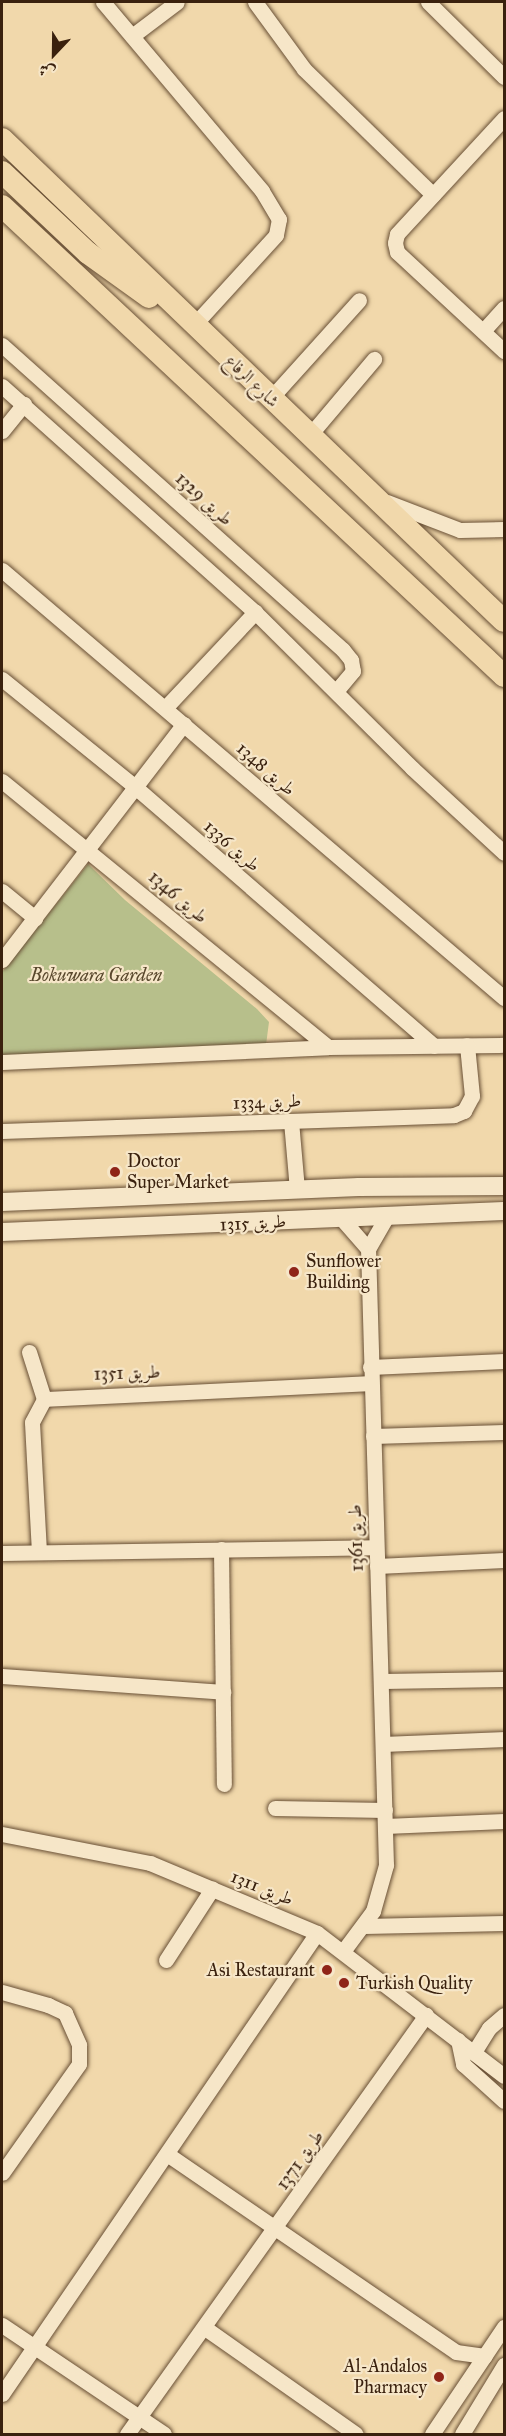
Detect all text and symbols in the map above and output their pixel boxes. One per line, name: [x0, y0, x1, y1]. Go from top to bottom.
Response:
north arrow: [24, 24, 84, 84]
text: ش: [36, 59, 58, 83]
street label: شارع الرفاع: [220, 350, 284, 412]
street label: طريق 1329: [171, 468, 237, 530]
street label: طريق 1348: [232, 738, 300, 800]
street label: طريق 1336: [199, 816, 265, 876]
street label: طريق 1346: [144, 866, 212, 928]
park label: Bokuwara Garden: [30, 964, 162, 986]
street label: طريق 1334: [232, 1090, 302, 1114]
place label: Doctor Super Market: [127, 1151, 229, 1194]
marker: Doctor Super Market: [108, 1165, 122, 1179]
street label: طريق 1315: [219, 1210, 287, 1236]
place label: Sunflower Building: [306, 1251, 381, 1294]
marker: Sunflower Building: [287, 1265, 301, 1279]
street label: طريق 1351: [93, 1361, 161, 1385]
street label: طريق 1361: [344, 1504, 368, 1572]
street label: طريق 1311: [228, 1866, 296, 1910]
place label: Asi Restaurant: [207, 1959, 315, 1981]
marker: Asi Restaurant: [320, 1963, 334, 1977]
place label: Turkish Quality: [356, 1972, 472, 1994]
marker: Turkish Quality: [337, 1976, 351, 1990]
street label: طريق 1371: [272, 2126, 328, 2194]
place label: Al-Andalos Pharmacy: [344, 2356, 427, 2398]
marker: Al-Andalos Pharmacy: [432, 2370, 446, 2384]

